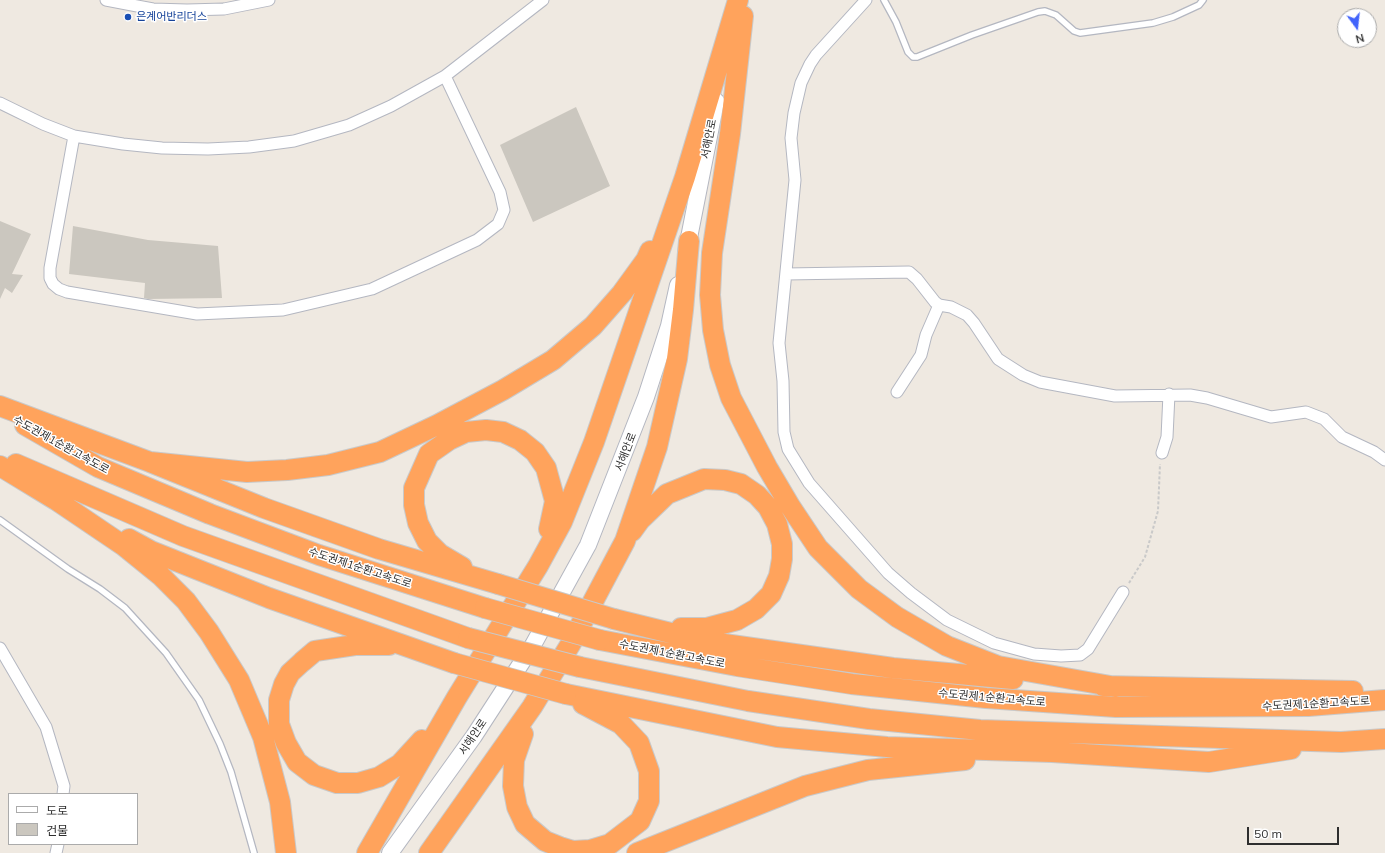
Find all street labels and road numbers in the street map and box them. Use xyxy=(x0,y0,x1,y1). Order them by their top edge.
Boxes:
street label: 서해안로 xyxy=(699,118,719,160)
street label: 수도권제1순환고속도로 xyxy=(11,413,111,477)
street label: 서해안로 xyxy=(613,431,639,473)
street label: 수도권제1순환고속도로 xyxy=(307,545,413,591)
street label: 수도권제1순환고속도로 xyxy=(618,637,726,671)
street label: 수도권제1순환고속도로 xyxy=(938,687,1046,709)
street label: 수도권제1순환고속도로 xyxy=(1262,695,1370,713)
street label: 서해안로 xyxy=(456,717,490,757)

